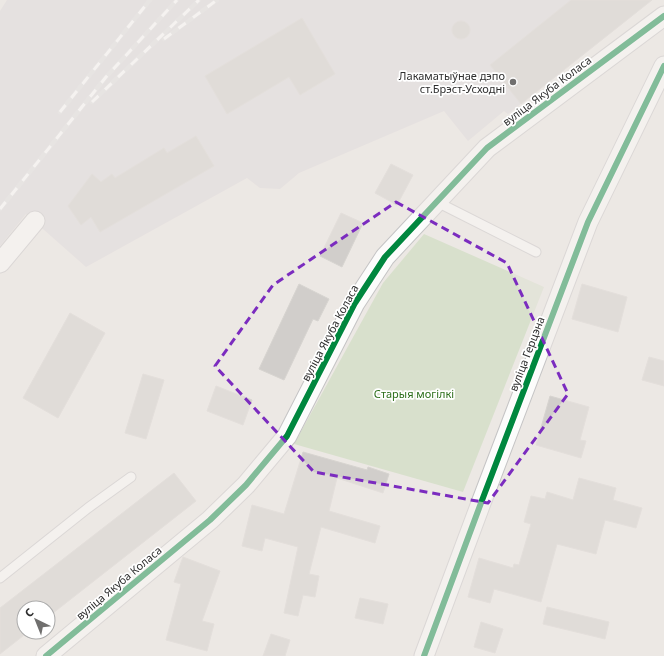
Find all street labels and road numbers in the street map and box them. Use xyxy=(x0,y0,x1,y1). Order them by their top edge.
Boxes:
street label: вуліца Якуба Коласа xyxy=(499,52,594,129)
street label: вуліца Якуба Коласа xyxy=(298,282,361,384)
street label: вуліца Герцэна xyxy=(505,314,548,393)
street label: вуліца Якуба Коласа xyxy=(73,542,165,623)

